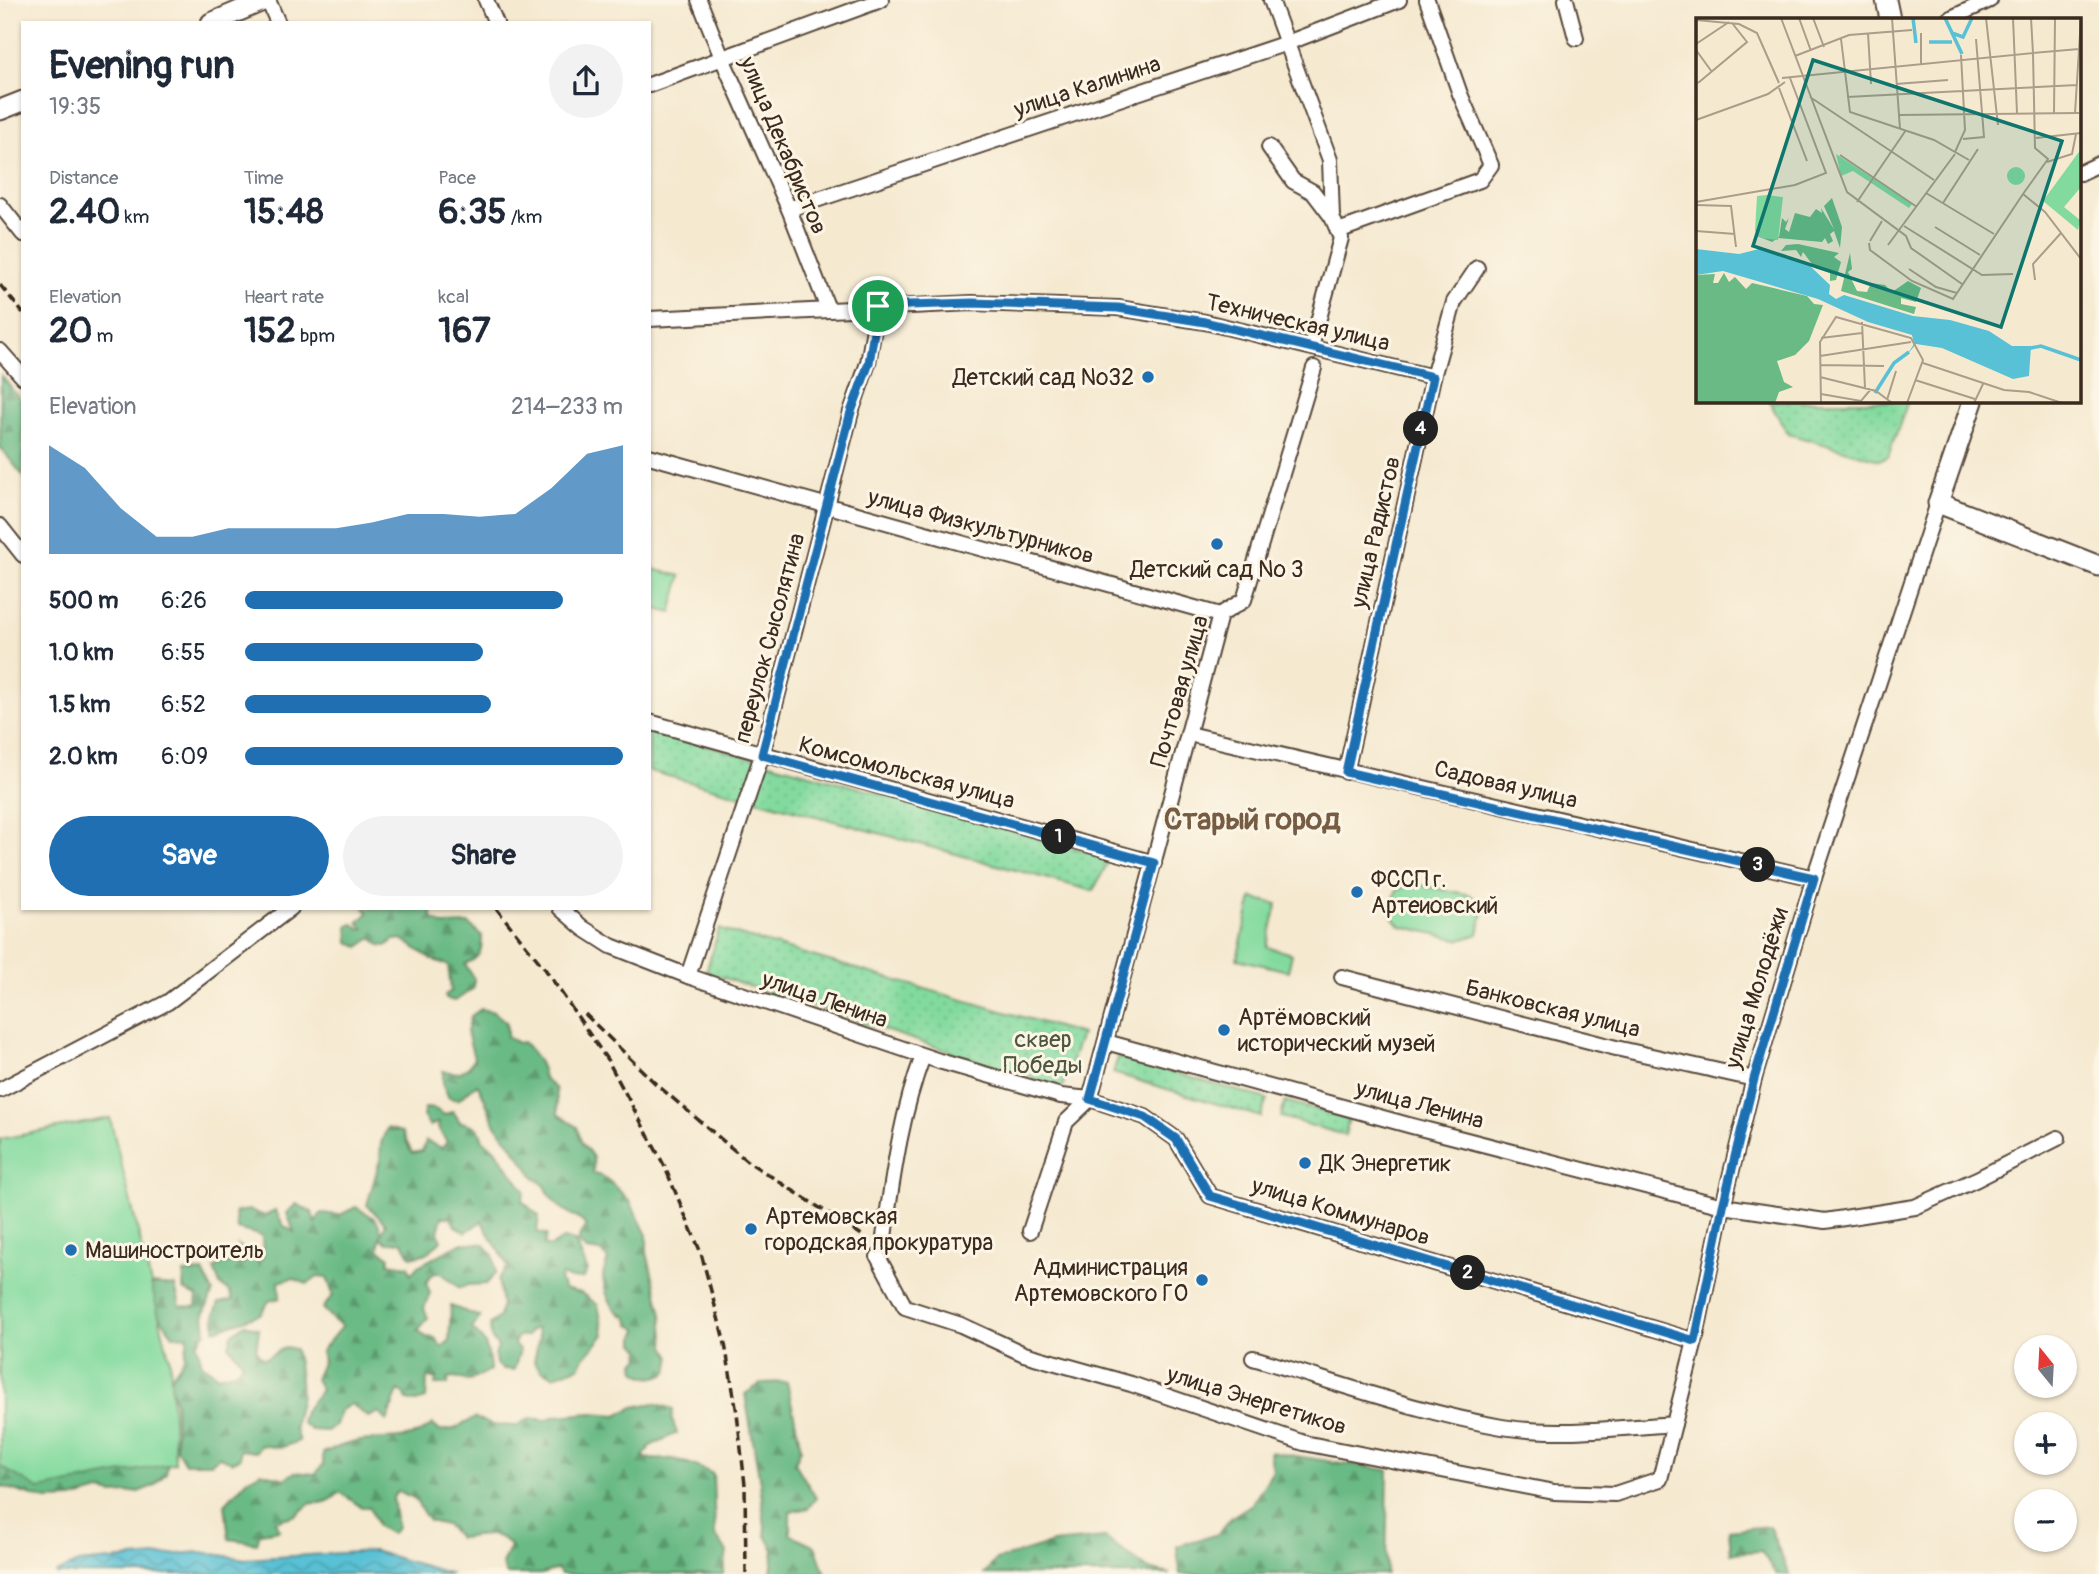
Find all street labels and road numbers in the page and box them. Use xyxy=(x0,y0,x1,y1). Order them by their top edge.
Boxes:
street label: улица Калинина xyxy=(1009,49,1164,124)
street label: улица Декабристов xyxy=(733,51,834,238)
street label: Техническая улица xyxy=(1203,287,1393,358)
street label: улица Радистов xyxy=(1344,453,1407,612)
street label: улица Физкультурников xyxy=(864,482,1097,571)
street label: переулок Сысолятина xyxy=(727,530,811,746)
street label: Почтовая улица xyxy=(1144,612,1215,770)
street label: Комсомольская улица xyxy=(796,730,1018,815)
street label: Садовая улица xyxy=(1431,754,1580,815)
street label: улица Молодёжи xyxy=(1718,904,1795,1073)
street label: улица Ленина xyxy=(757,964,892,1035)
street label: Банковская улица xyxy=(1463,973,1643,1044)
street label: улица Ленина xyxy=(1352,1073,1487,1135)
street label: улица Коммунаров xyxy=(1247,1170,1433,1252)
street label: улица Энергетиков xyxy=(1163,1359,1350,1442)

